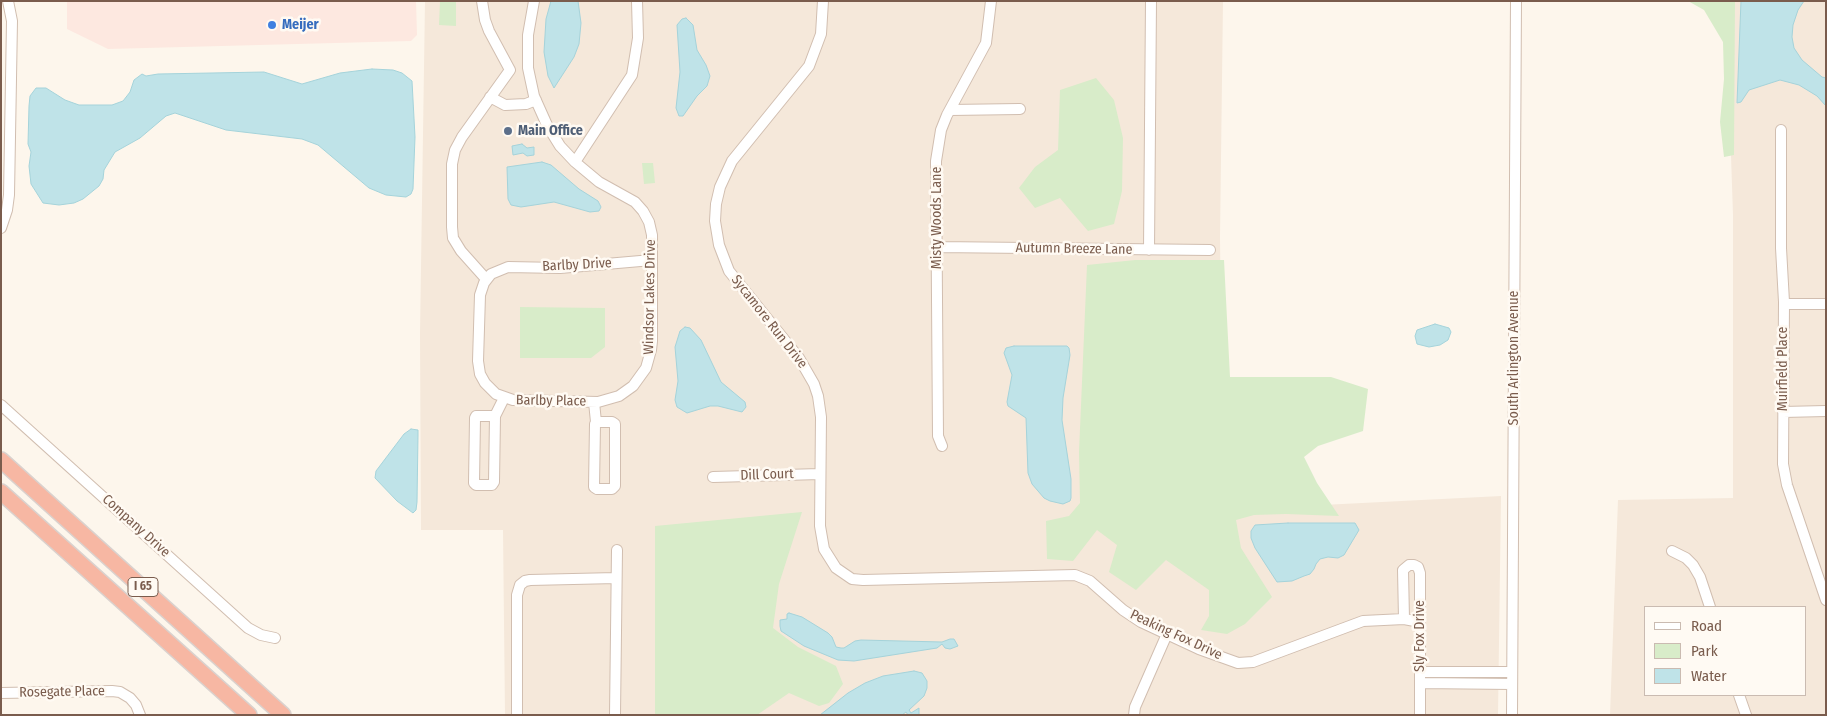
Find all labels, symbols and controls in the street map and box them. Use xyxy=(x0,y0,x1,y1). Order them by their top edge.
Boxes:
place label: Meijer xyxy=(282,17,319,33)
marker: Meijer xyxy=(266,19,278,31)
place label: Main Office xyxy=(518,123,583,139)
marker: Main Office xyxy=(502,125,514,137)
street label: Misty Woods Lane xyxy=(929,167,945,269)
street label: Windsor Lakes Drive xyxy=(641,239,659,355)
street label: Autumn Breeze Lane xyxy=(1015,240,1133,258)
street label: Barlby Drive xyxy=(542,255,612,275)
street label: Sycamore Run Drive xyxy=(727,272,811,372)
street label: South Arlington Avenue xyxy=(1506,291,1522,425)
street label: Muirfield Place xyxy=(1775,327,1791,411)
street label: Barlby Place xyxy=(516,392,586,410)
street label: Dill Court xyxy=(740,466,794,484)
street label: Company Drive xyxy=(99,491,173,561)
road number: I 65 xyxy=(128,578,158,596)
street label: Sly Fox Drive xyxy=(1412,600,1428,672)
street label: Peaking Fox Drive xyxy=(1127,606,1225,664)
legend xyxy=(1644,606,1807,696)
text: Road xyxy=(1691,617,1722,635)
text: Park xyxy=(1691,642,1718,660)
text: Water xyxy=(1691,667,1726,685)
street label: Rosegate Place xyxy=(19,683,105,701)

